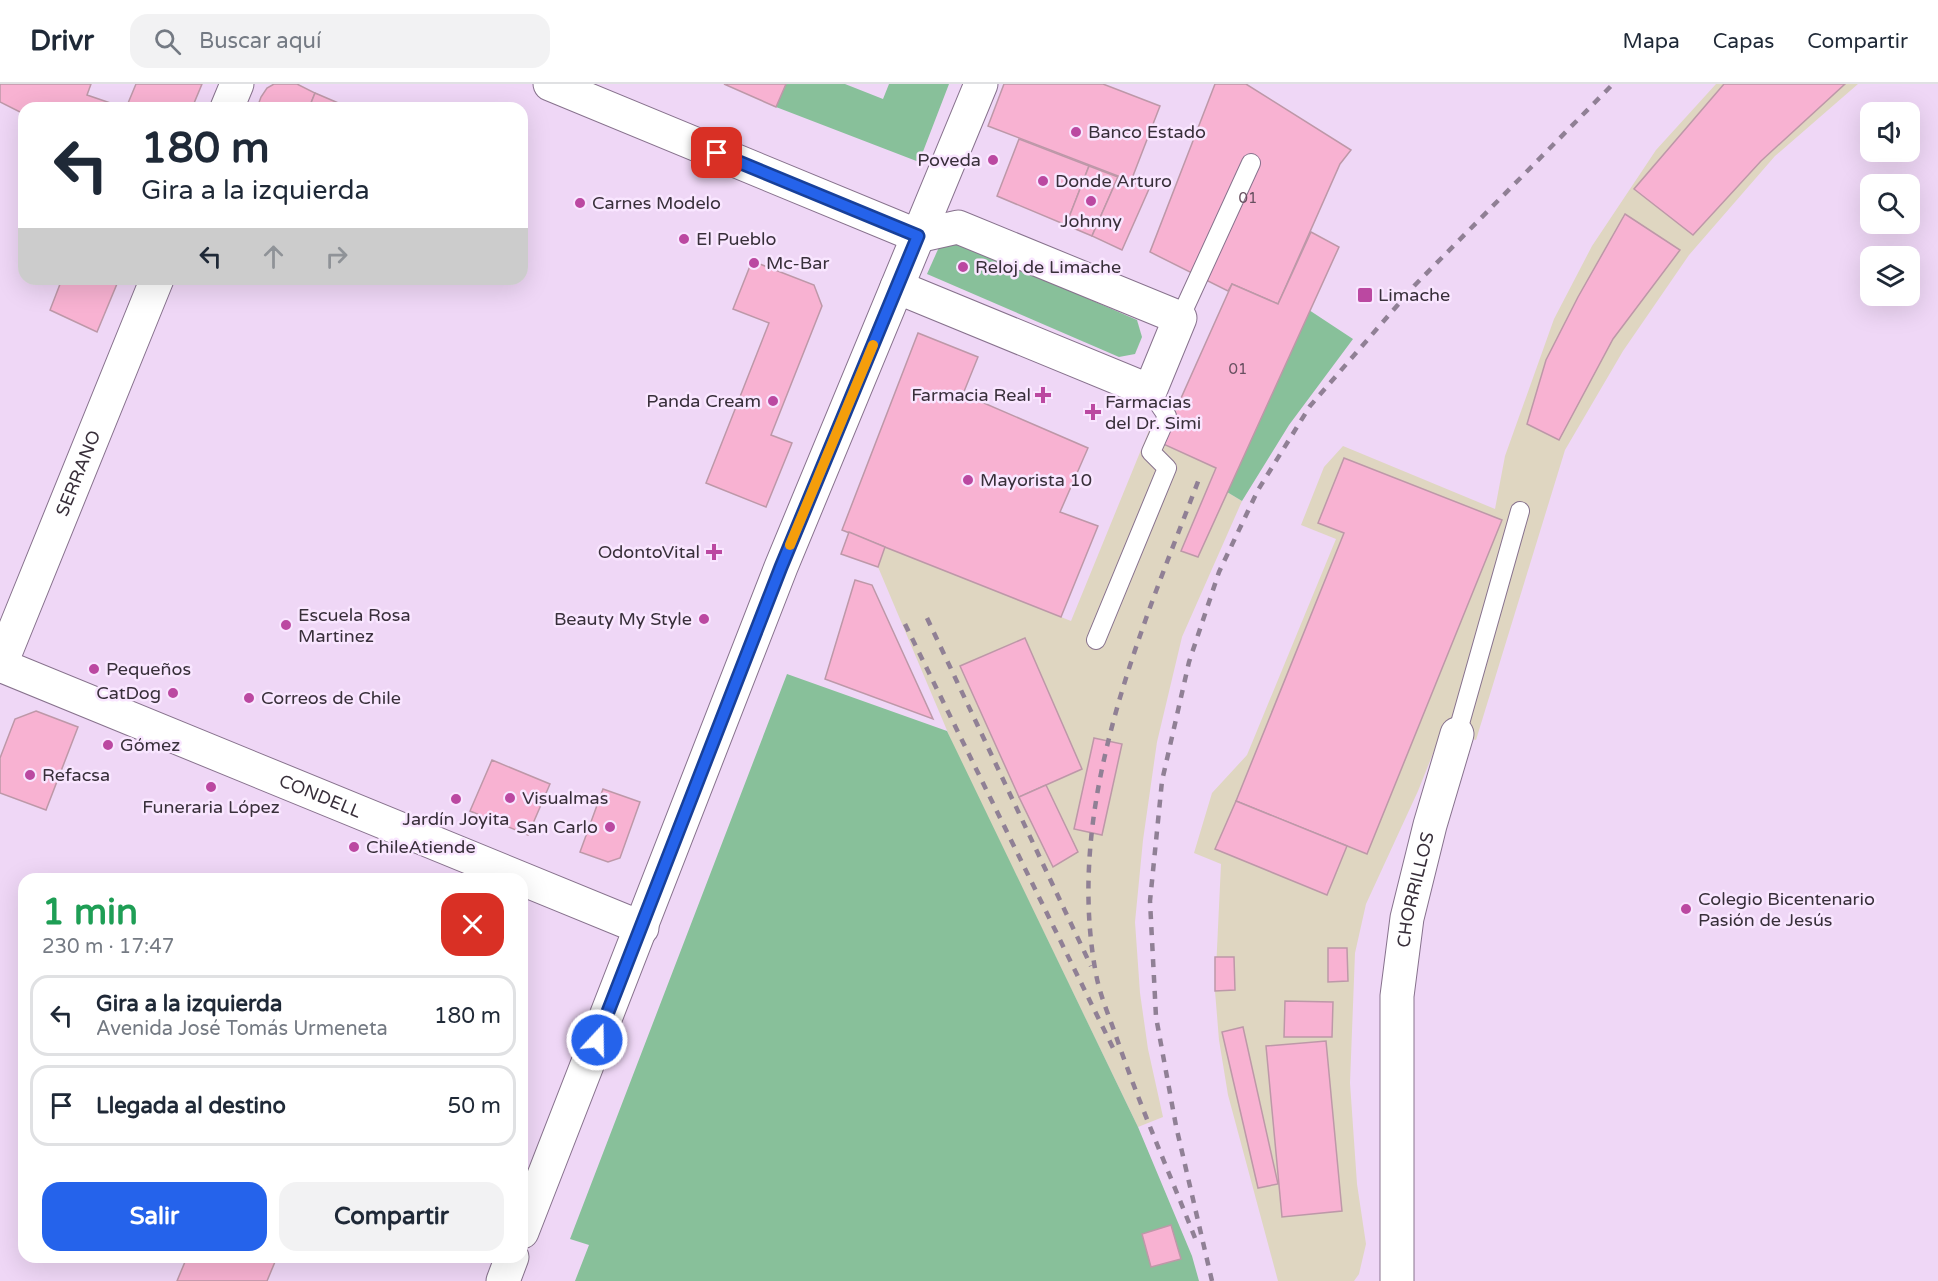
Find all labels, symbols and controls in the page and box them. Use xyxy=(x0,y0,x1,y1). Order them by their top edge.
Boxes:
search box xyxy=(130,14,550,68)
text: Drivr xyxy=(30,24,94,58)
icon: search xyxy=(151,25,184,58)
text: Buscar aquí xyxy=(199,28,321,54)
text: Mapa xyxy=(1623,29,1680,54)
text: Capas xyxy=(1713,29,1774,54)
text: Compartir xyxy=(1807,29,1908,54)
map controls xyxy=(1860,102,1920,306)
button: sound xyxy=(1860,102,1920,162)
place label: Banco Estado xyxy=(1088,121,1206,143)
text: 180 m xyxy=(141,123,270,174)
marker: Banco Estado xyxy=(1069,125,1083,139)
icon: left xyxy=(42,126,120,204)
pin xyxy=(691,127,742,178)
icon: arrive xyxy=(700,136,733,169)
place label: Poveda xyxy=(917,149,981,171)
marker: Poveda xyxy=(986,153,1000,167)
place label: Donde Arturo xyxy=(1055,170,1172,192)
text: Gira a la izquierda xyxy=(141,174,370,207)
marker: Donde Arturo xyxy=(1036,174,1050,188)
button: search xyxy=(1860,174,1920,234)
house number: 01 xyxy=(1239,189,1257,207)
place label: Carnes Modelo xyxy=(592,192,721,214)
marker: Johnny xyxy=(1084,194,1098,208)
marker: Carnes Modelo xyxy=(573,196,587,210)
place label: Johnny xyxy=(1060,210,1122,232)
place label: El Pueblo xyxy=(696,228,777,250)
marker: El Pueblo xyxy=(677,232,691,246)
icon: left xyxy=(194,240,227,273)
icon: ahead xyxy=(257,240,290,273)
icon: right xyxy=(320,240,353,273)
button: layers xyxy=(1860,246,1920,306)
place label: Mc-Bar xyxy=(766,252,829,274)
marker: Mc-Bar xyxy=(747,256,761,270)
place label: Reloj de Limache xyxy=(975,256,1121,278)
marker: Reloj de Limache xyxy=(956,260,970,274)
place label: Limache xyxy=(1378,284,1450,306)
marker: Limache xyxy=(1356,286,1374,304)
house number: 01 xyxy=(1229,360,1247,378)
place label: Farmacia Real xyxy=(911,384,1031,406)
marker: Farmacia Real xyxy=(1036,388,1050,402)
place label: Panda Cream xyxy=(646,390,761,412)
place label: Farmacias del Dr. Simi xyxy=(1105,391,1201,434)
marker: Panda Cream xyxy=(766,394,780,408)
marker: Farmacias del Dr. Simi xyxy=(1086,405,1100,419)
street label: SERRANO xyxy=(51,427,105,519)
place label: Mayorista 10 xyxy=(980,469,1092,491)
marker: Mayorista 10 xyxy=(961,473,975,487)
place label: OdontoVital xyxy=(598,541,700,563)
marker: OdontoVital xyxy=(705,543,723,561)
place label: Escuela Rosa Martinez xyxy=(298,604,411,647)
place label: Beauty My Style xyxy=(554,608,692,630)
marker: Beauty My Style xyxy=(697,612,711,626)
marker: Escuela Rosa Martinez xyxy=(279,618,293,632)
place label: Pequeños xyxy=(106,658,191,680)
marker: Pequeños xyxy=(87,662,101,676)
place label: CatDog xyxy=(96,682,161,704)
marker: CatDog xyxy=(166,686,180,700)
place label: Correos de Chile xyxy=(261,687,401,709)
marker: Correos de Chile xyxy=(242,691,256,705)
place label: Gómez xyxy=(120,734,180,756)
marker: Gómez xyxy=(101,738,115,752)
place label: Refacsa xyxy=(42,764,110,786)
marker: Refacsa xyxy=(23,768,37,782)
street label: CONDELL xyxy=(276,769,365,823)
marker: Funeraria López xyxy=(204,780,218,794)
place label: Visualmas xyxy=(522,787,608,809)
marker: Visualmas xyxy=(503,791,517,805)
marker: Jardín Joyita xyxy=(449,792,463,806)
place label: Funeraria López xyxy=(142,796,280,818)
place label: Jardín Joyita xyxy=(403,808,509,830)
place label: San Carlo xyxy=(516,816,598,838)
marker: San Carlo xyxy=(603,820,617,834)
street label: CHORRILLOS xyxy=(1392,830,1439,949)
place label: ChileAtiende xyxy=(366,836,476,858)
marker: ChileAtiende xyxy=(347,840,361,854)
place label: Colegio Bicentenario Pasión de Jesús xyxy=(1698,888,1875,931)
text: 1 min xyxy=(42,891,138,934)
button: close xyxy=(441,893,504,956)
marker: Colegio Bicentenario Pasión de Jesús xyxy=(1679,902,1693,916)
text: 230 m · 17:47 xyxy=(42,935,174,959)
text: Gira a la izquierda xyxy=(96,991,282,1017)
icon: left xyxy=(45,999,78,1032)
text: 180 m xyxy=(434,1003,501,1029)
position arrow xyxy=(565,1008,629,1072)
text: Avenida José Tomás Urmeneta xyxy=(96,1017,388,1041)
icon: arrive xyxy=(45,1089,78,1122)
text: Llegada al destino xyxy=(96,1093,286,1119)
text: 50 m xyxy=(447,1093,501,1119)
button: Salir xyxy=(42,1182,267,1251)
button: Compartir xyxy=(279,1182,504,1251)

